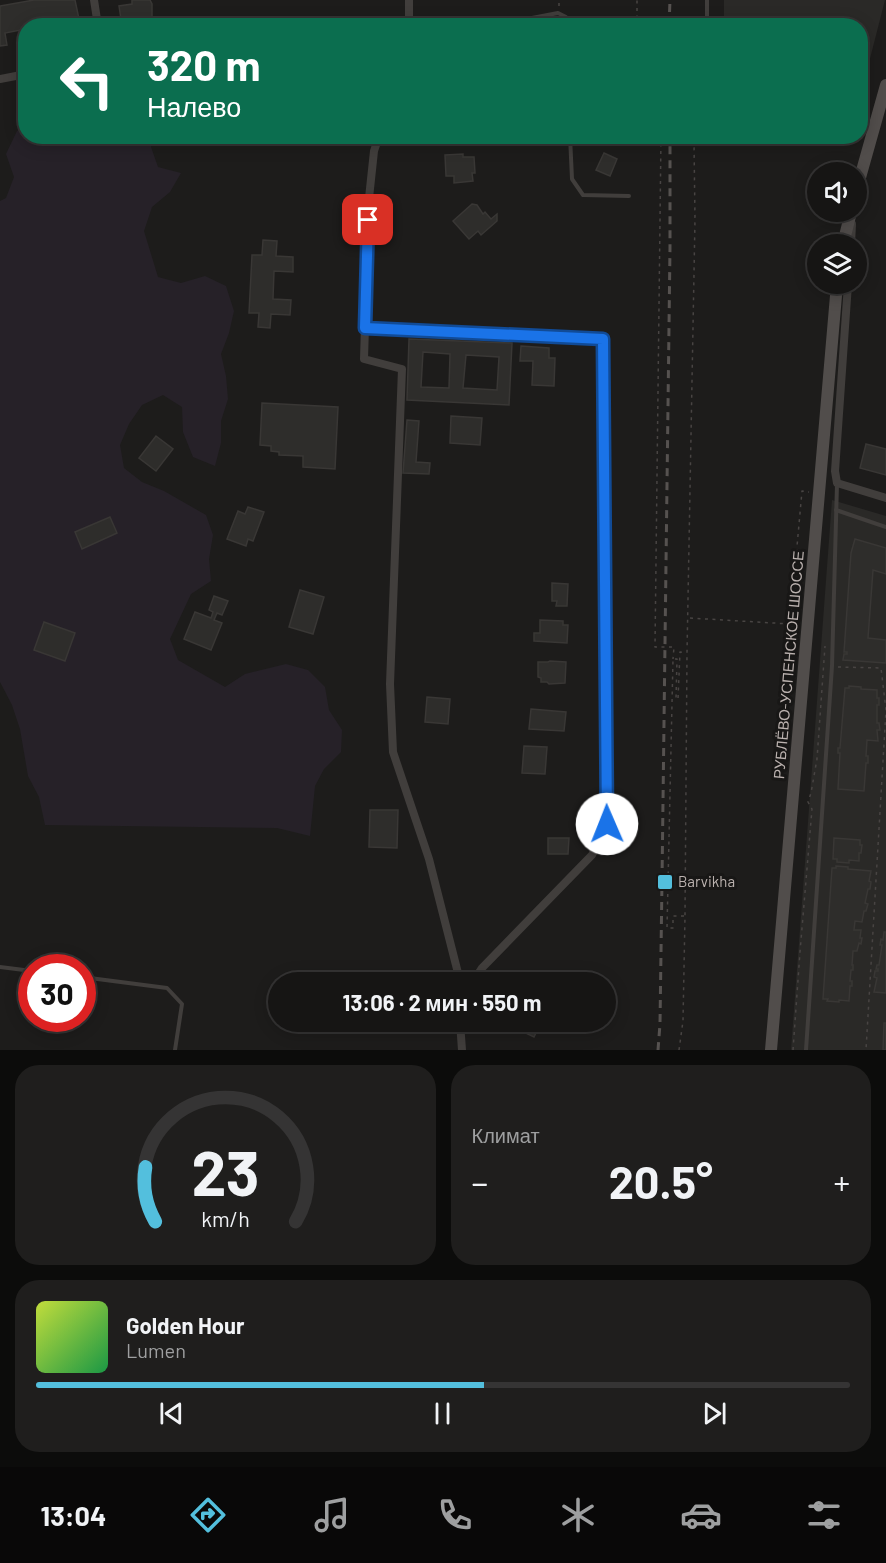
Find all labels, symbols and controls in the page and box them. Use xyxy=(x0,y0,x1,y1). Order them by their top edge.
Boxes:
text: 320 m xyxy=(147,39,261,89)
icon: left xyxy=(48,42,126,120)
text: Налево xyxy=(147,90,241,122)
map controls xyxy=(807,162,867,294)
button: sound xyxy=(807,162,867,222)
pin xyxy=(342,194,393,245)
icon: arrive xyxy=(351,203,384,236)
button: layers xyxy=(807,234,867,294)
street label: РУБЛЁВО-УСПЕНСКОЕ ШОССЕ xyxy=(769,550,807,780)
position arrow xyxy=(575,792,639,856)
place label: Barvikha xyxy=(678,872,735,890)
marker: Barvikha xyxy=(656,873,674,891)
speed limit sign: 30 xyxy=(18,954,96,1032)
text: 13:06 · 2 мин · 550 m xyxy=(343,989,541,1015)
text: Климат xyxy=(472,1123,540,1147)
text: 23 xyxy=(191,1134,259,1208)
text: 20.5° xyxy=(609,1154,713,1208)
text: − xyxy=(472,1162,488,1202)
text: + xyxy=(834,1162,850,1202)
text: km/h xyxy=(201,1206,250,1231)
text: Golden Hour xyxy=(126,1312,244,1338)
text: Lumen xyxy=(126,1338,186,1362)
icon: previous xyxy=(155,1397,188,1430)
icon: pause xyxy=(426,1397,459,1430)
icon: next xyxy=(698,1397,731,1430)
icon: directions xyxy=(187,1494,229,1536)
icon: music xyxy=(311,1494,353,1536)
icon: phone xyxy=(434,1494,476,1536)
icon: climate xyxy=(557,1494,599,1536)
icon: car xyxy=(680,1494,722,1536)
icon: filters xyxy=(803,1494,845,1536)
text: 13:04 xyxy=(41,1499,106,1531)

